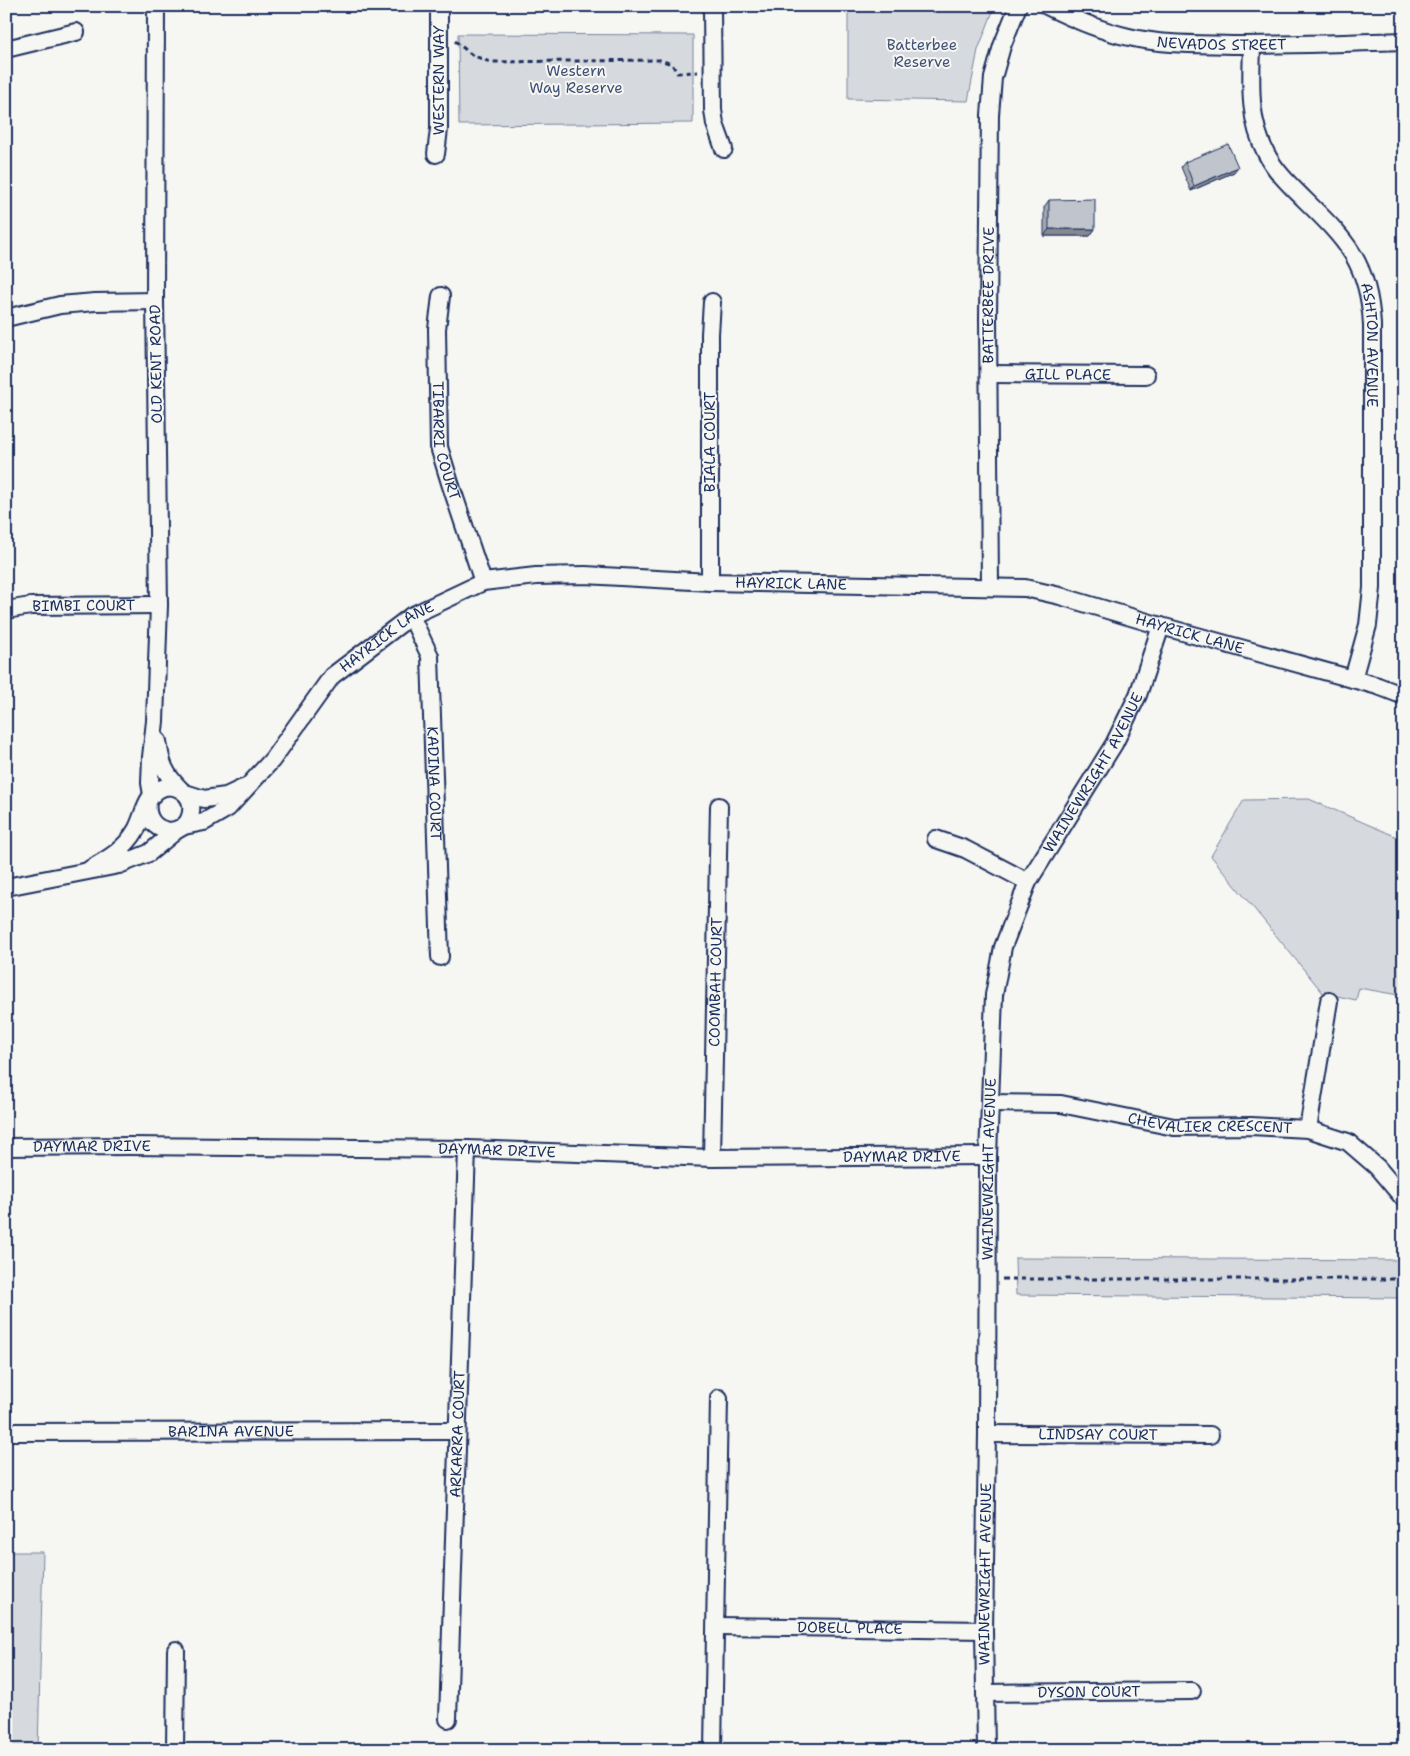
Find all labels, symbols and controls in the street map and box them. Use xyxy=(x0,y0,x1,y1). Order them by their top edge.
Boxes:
street label: WESTERN WAY xyxy=(429,25,449,135)
street label: NEVADOS STREET xyxy=(1156,32,1287,55)
park label: Batterbee Reserve xyxy=(887,35,957,72)
park label: Western Way Reserve xyxy=(529,61,623,98)
street label: BATTERBEE DRIVE xyxy=(978,226,999,364)
street label: ASHTON AVENUE xyxy=(1356,280,1382,407)
street label: OLD KENT ROAD xyxy=(145,304,167,424)
street label: GILL PLACE xyxy=(1025,364,1111,385)
street label: TIBARRI COURT xyxy=(428,381,465,503)
street label: BIALA COURT xyxy=(700,392,720,492)
street label: HAYRICK LANE xyxy=(735,572,847,595)
street label: BIMBI COURT xyxy=(32,595,135,616)
street label: HAYRICK LANE xyxy=(335,597,437,677)
street label: HAYRICK LANE xyxy=(1133,609,1246,658)
street label: WAINEWRIGHT AVENUE xyxy=(1039,689,1148,857)
street label: KADINA COURT xyxy=(422,726,446,841)
street label: COOMBAH COURT xyxy=(704,917,727,1047)
street label: WAINEWRIGHT AVENUE xyxy=(978,1077,1001,1260)
street label: CHEVALIER CRESCENT xyxy=(1126,1108,1293,1138)
street label: DAYMAR DRIVE xyxy=(33,1136,151,1157)
street label: DAYMAR DRIVE xyxy=(438,1139,556,1162)
street label: DAYMAR DRIVE xyxy=(843,1146,961,1167)
street label: ARKARRA COURT xyxy=(445,1370,470,1498)
street label: BARINA AVENUE xyxy=(168,1421,294,1442)
street label: LINDSAY COURT xyxy=(1038,1424,1158,1445)
street label: WAINEWRIGHT AVENUE xyxy=(974,1483,996,1665)
street label: DOBELL PLACE xyxy=(797,1617,903,1639)
street label: DYSON COURT xyxy=(1037,1681,1141,1702)

